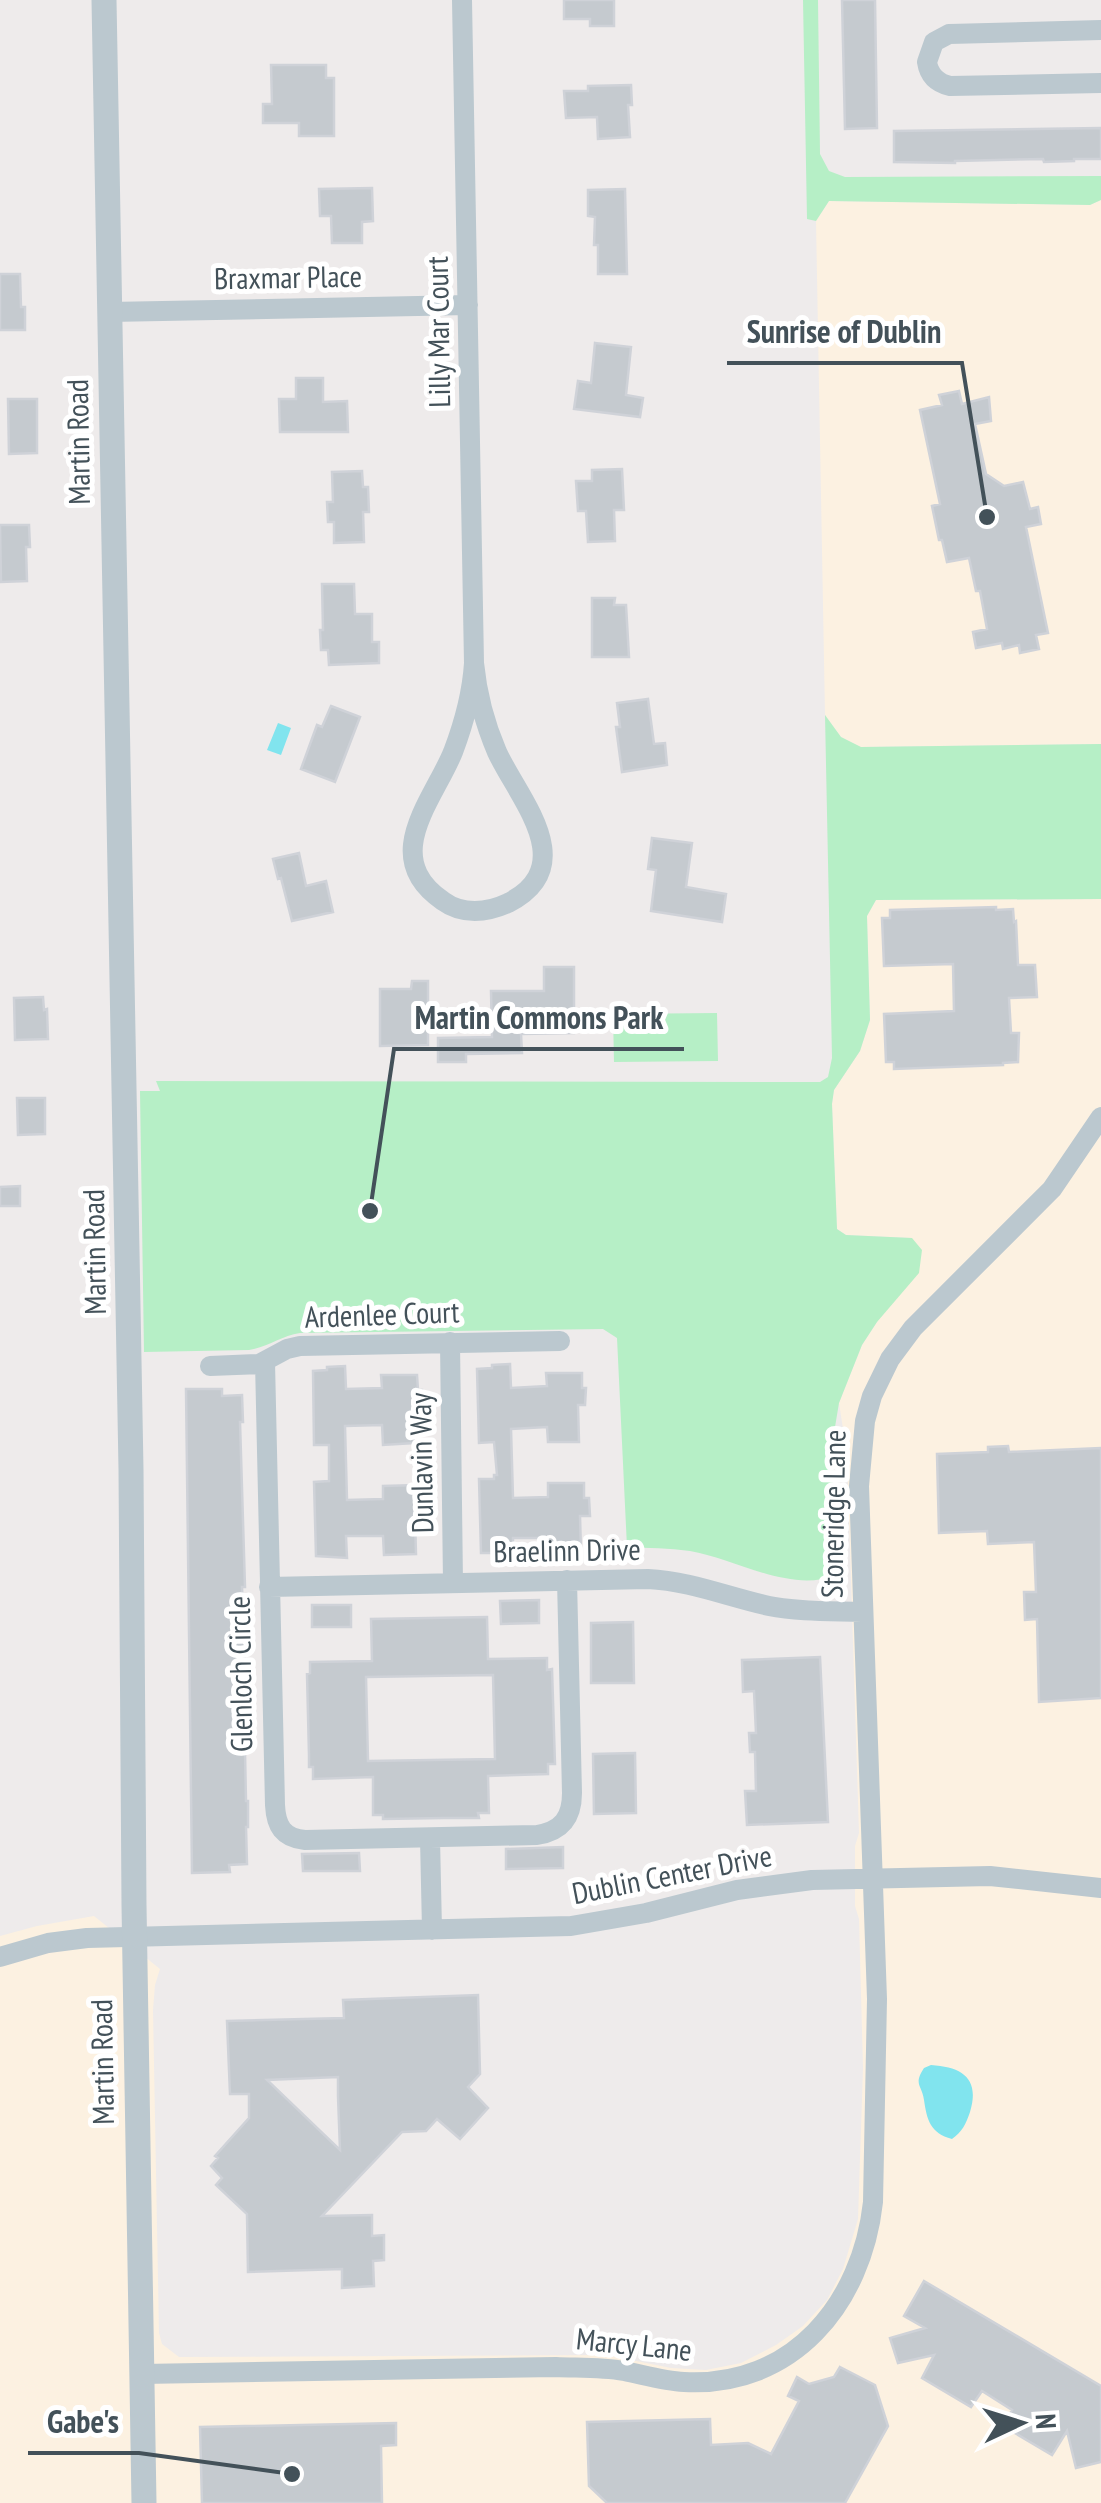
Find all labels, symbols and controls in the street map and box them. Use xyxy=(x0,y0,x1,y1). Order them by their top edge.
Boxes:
street label: Lilly Mar Court xyxy=(417,255,458,408)
street label: Braxmar Place xyxy=(214,256,362,297)
callout: Sunrise of Dublin xyxy=(727,301,962,363)
text: Sunrise of Dublin xyxy=(747,310,941,352)
street label: Martin Road xyxy=(57,379,98,505)
callout: Martin Commons Park xyxy=(394,987,684,1049)
text: Martin Commons Park xyxy=(415,996,664,1038)
street label: Martin Road xyxy=(73,1189,114,1315)
street label: Ardenlee Court xyxy=(304,1291,461,1336)
street label: Dunlavin Way xyxy=(400,1392,441,1534)
street label: Stoneridge Lane xyxy=(812,1429,853,1598)
street label: Braelinn Drive xyxy=(493,1529,641,1570)
street label: Glenloch Circle xyxy=(219,1596,260,1752)
street label: Dublin Center Drive xyxy=(568,1835,775,1912)
street label: Martin Road xyxy=(81,1999,122,2125)
street label: Marcy Lane xyxy=(574,2318,694,2369)
north arrow xyxy=(971,2373,1071,2473)
callout: Gabe's xyxy=(28,2391,139,2453)
text: Gabe's xyxy=(47,2400,119,2442)
text: N xyxy=(1027,2412,1065,2430)

